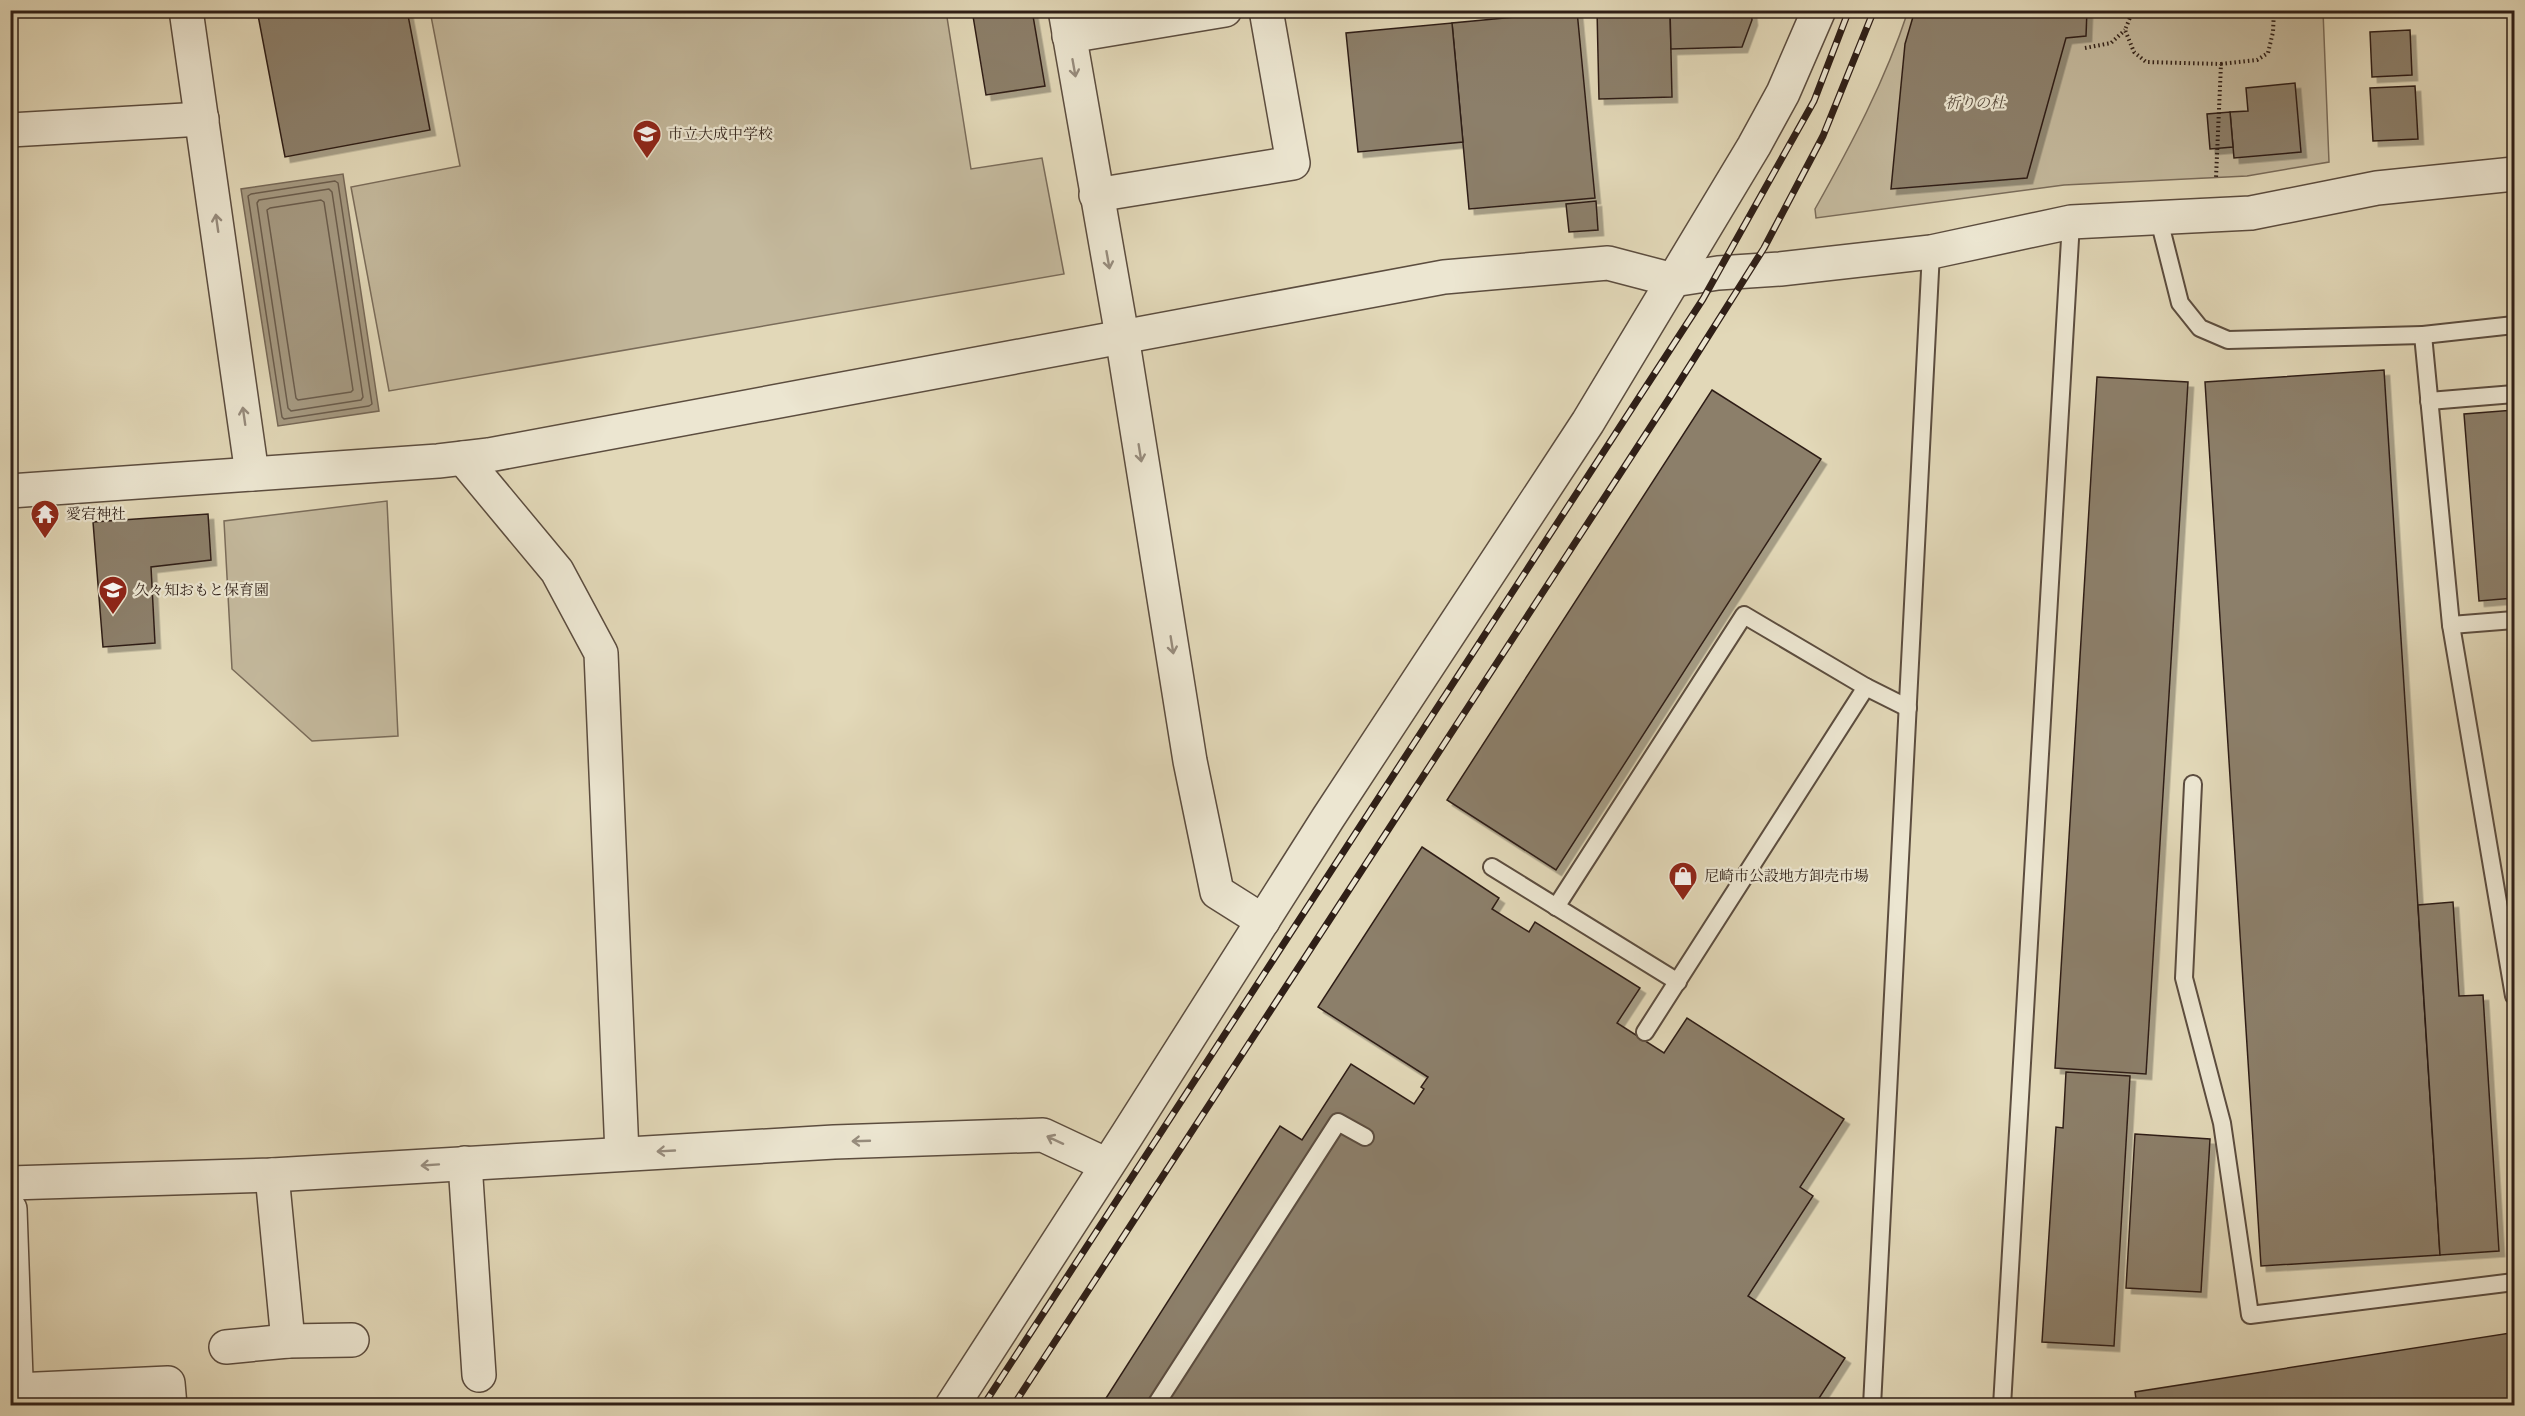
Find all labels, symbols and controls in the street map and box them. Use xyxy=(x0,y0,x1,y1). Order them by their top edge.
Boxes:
one-way arrow xyxy=(1069,58,1080,78)
park label: 祈りの杜 xyxy=(1945,93,2006,112)
school or university icon: 市立大成中学校 xyxy=(631,118,663,160)
place label: 市立大成中学校 xyxy=(668,124,773,143)
one-way arrow xyxy=(211,214,222,234)
one-way arrow xyxy=(1103,250,1114,270)
one-way arrow xyxy=(239,407,250,427)
one-way arrow xyxy=(1135,442,1146,462)
temple icon: 愛宕神社 xyxy=(29,498,61,540)
place label: 愛宕神社 xyxy=(66,504,126,523)
school or university icon: 久々知おもと保育園 xyxy=(97,574,129,616)
place label: 久々知おもと保育園 xyxy=(134,580,269,599)
one-way arrow xyxy=(1166,635,1177,654)
shop icon: 尼崎市公設地方卸売市場 xyxy=(1667,860,1699,902)
place label: 尼崎市公設地方卸売市場 xyxy=(1704,866,1869,885)
one-way arrow xyxy=(1046,1134,1064,1146)
one-way arrow xyxy=(851,1135,871,1146)
one-way arrow xyxy=(657,1146,677,1157)
one-way arrow xyxy=(420,1160,440,1171)

